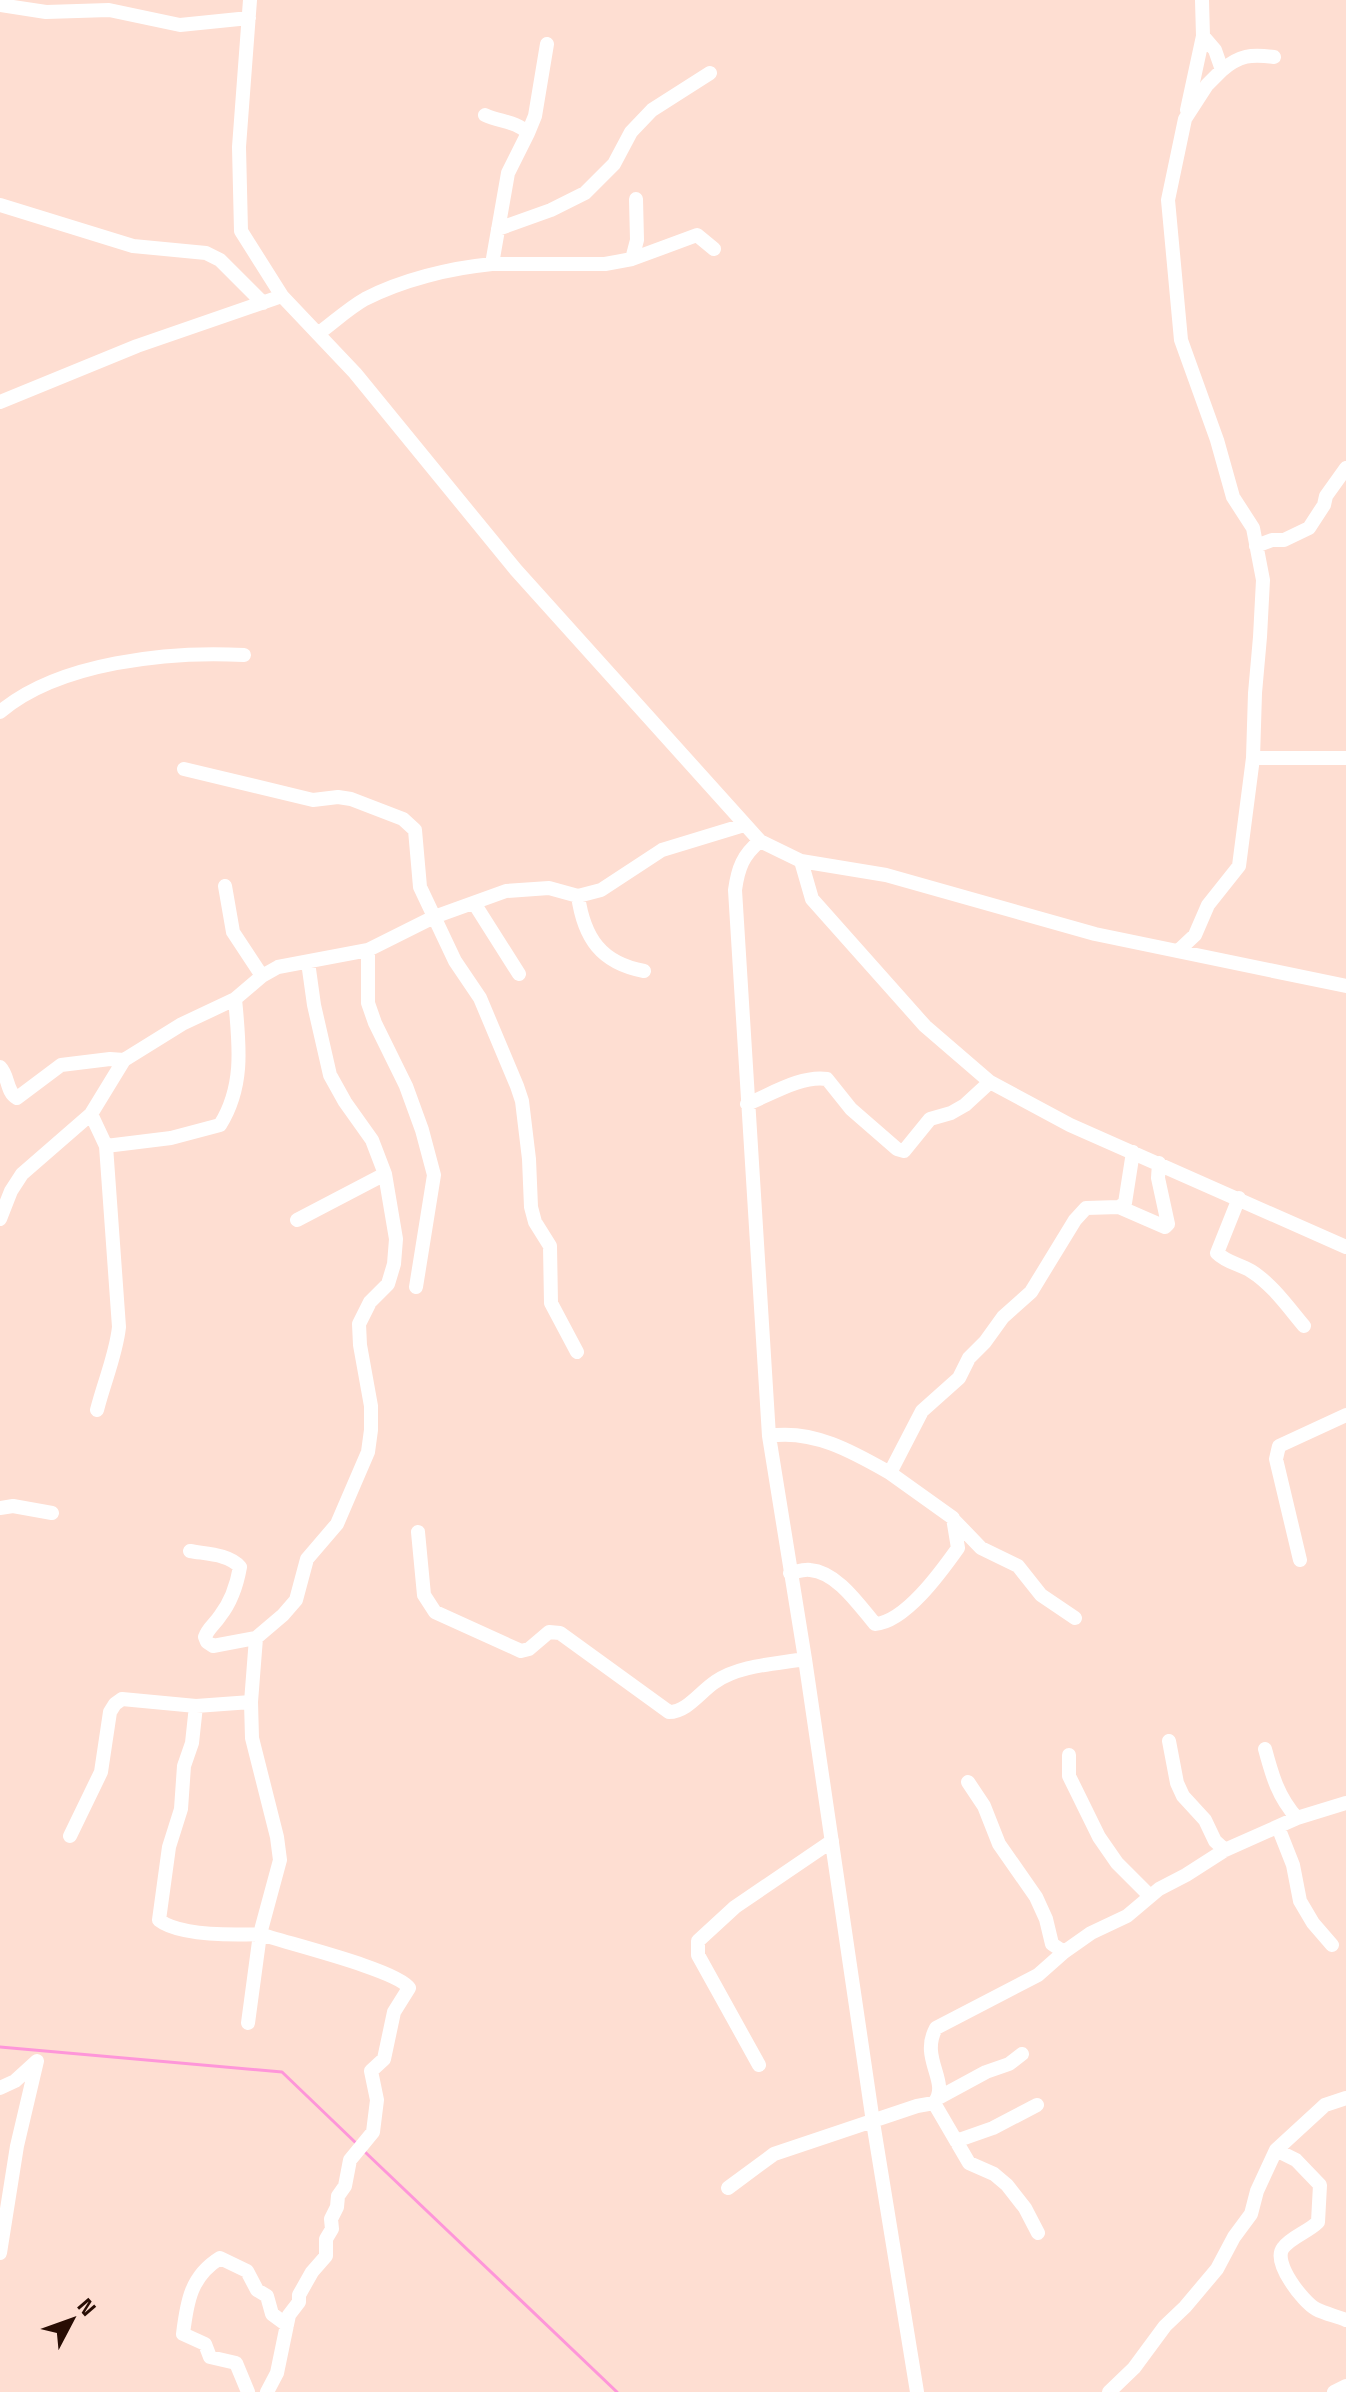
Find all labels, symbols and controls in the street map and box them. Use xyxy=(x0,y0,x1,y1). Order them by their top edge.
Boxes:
north arrow xyxy=(32,2280,112,2360)
text: N xyxy=(69,2290,105,2324)

